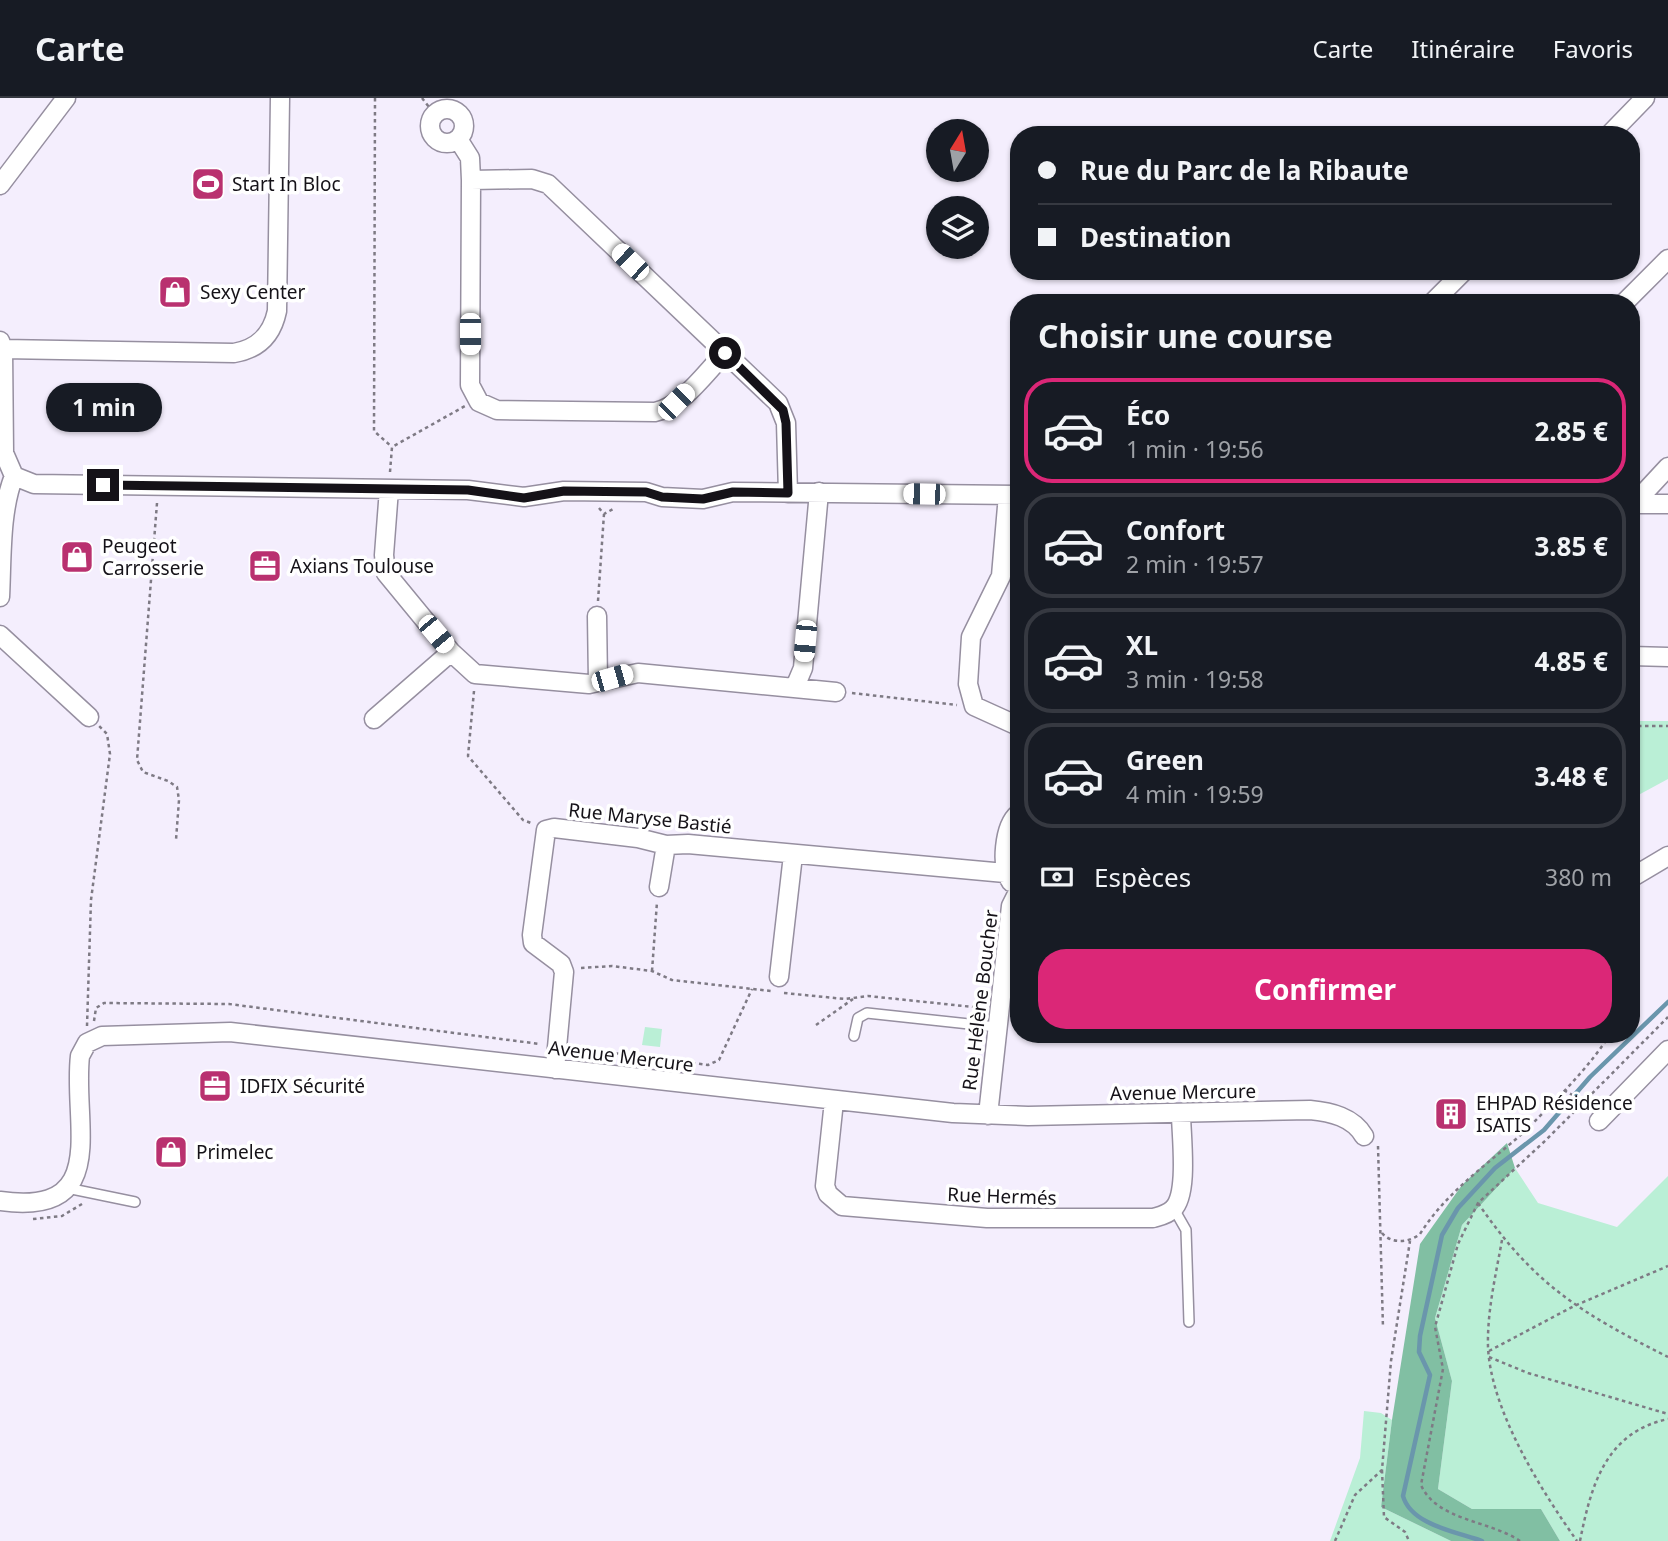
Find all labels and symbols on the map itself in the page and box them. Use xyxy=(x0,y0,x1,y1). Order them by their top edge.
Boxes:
north arrow xyxy=(926,119,989,182)
sports icon: Start In Bloc xyxy=(189,165,227,203)
place label: Start In Bloc xyxy=(232,171,341,197)
car xyxy=(608,240,653,284)
shop icon: Sexy Center xyxy=(156,273,194,311)
place label: Sexy Center xyxy=(200,279,305,305)
car xyxy=(460,313,481,355)
route start xyxy=(709,337,741,369)
car xyxy=(654,380,699,424)
callout: 1 min xyxy=(45,384,161,432)
route end xyxy=(87,469,119,501)
car xyxy=(903,483,946,505)
place label: Peugeot Carrosserie xyxy=(102,533,204,581)
shop icon: Peugeot Carrosserie xyxy=(58,538,96,576)
office icon: Axians Toulouse xyxy=(246,547,284,585)
place label: Axians Toulouse xyxy=(290,553,434,579)
car xyxy=(415,611,458,657)
car xyxy=(793,619,818,663)
car xyxy=(589,662,636,694)
street label: Rue Maryse Bastié xyxy=(567,796,733,840)
street label: Rue Hélène Boucher xyxy=(956,908,1004,1092)
street label: Avenue Mercure xyxy=(547,1034,695,1078)
office icon: IDFIX Sécurité xyxy=(196,1067,234,1105)
place label: IDFIX Sécurité xyxy=(240,1073,365,1099)
street label: Avenue Mercure xyxy=(1110,1078,1256,1106)
place label: EHPAD Résidence ISATIS xyxy=(1476,1090,1633,1138)
building icon: EHPAD Résidence ISATIS xyxy=(1432,1095,1470,1133)
shop icon: Primelec xyxy=(152,1133,190,1171)
place label: Primelec xyxy=(196,1139,273,1165)
street label: Rue Hermés xyxy=(947,1181,1057,1211)

